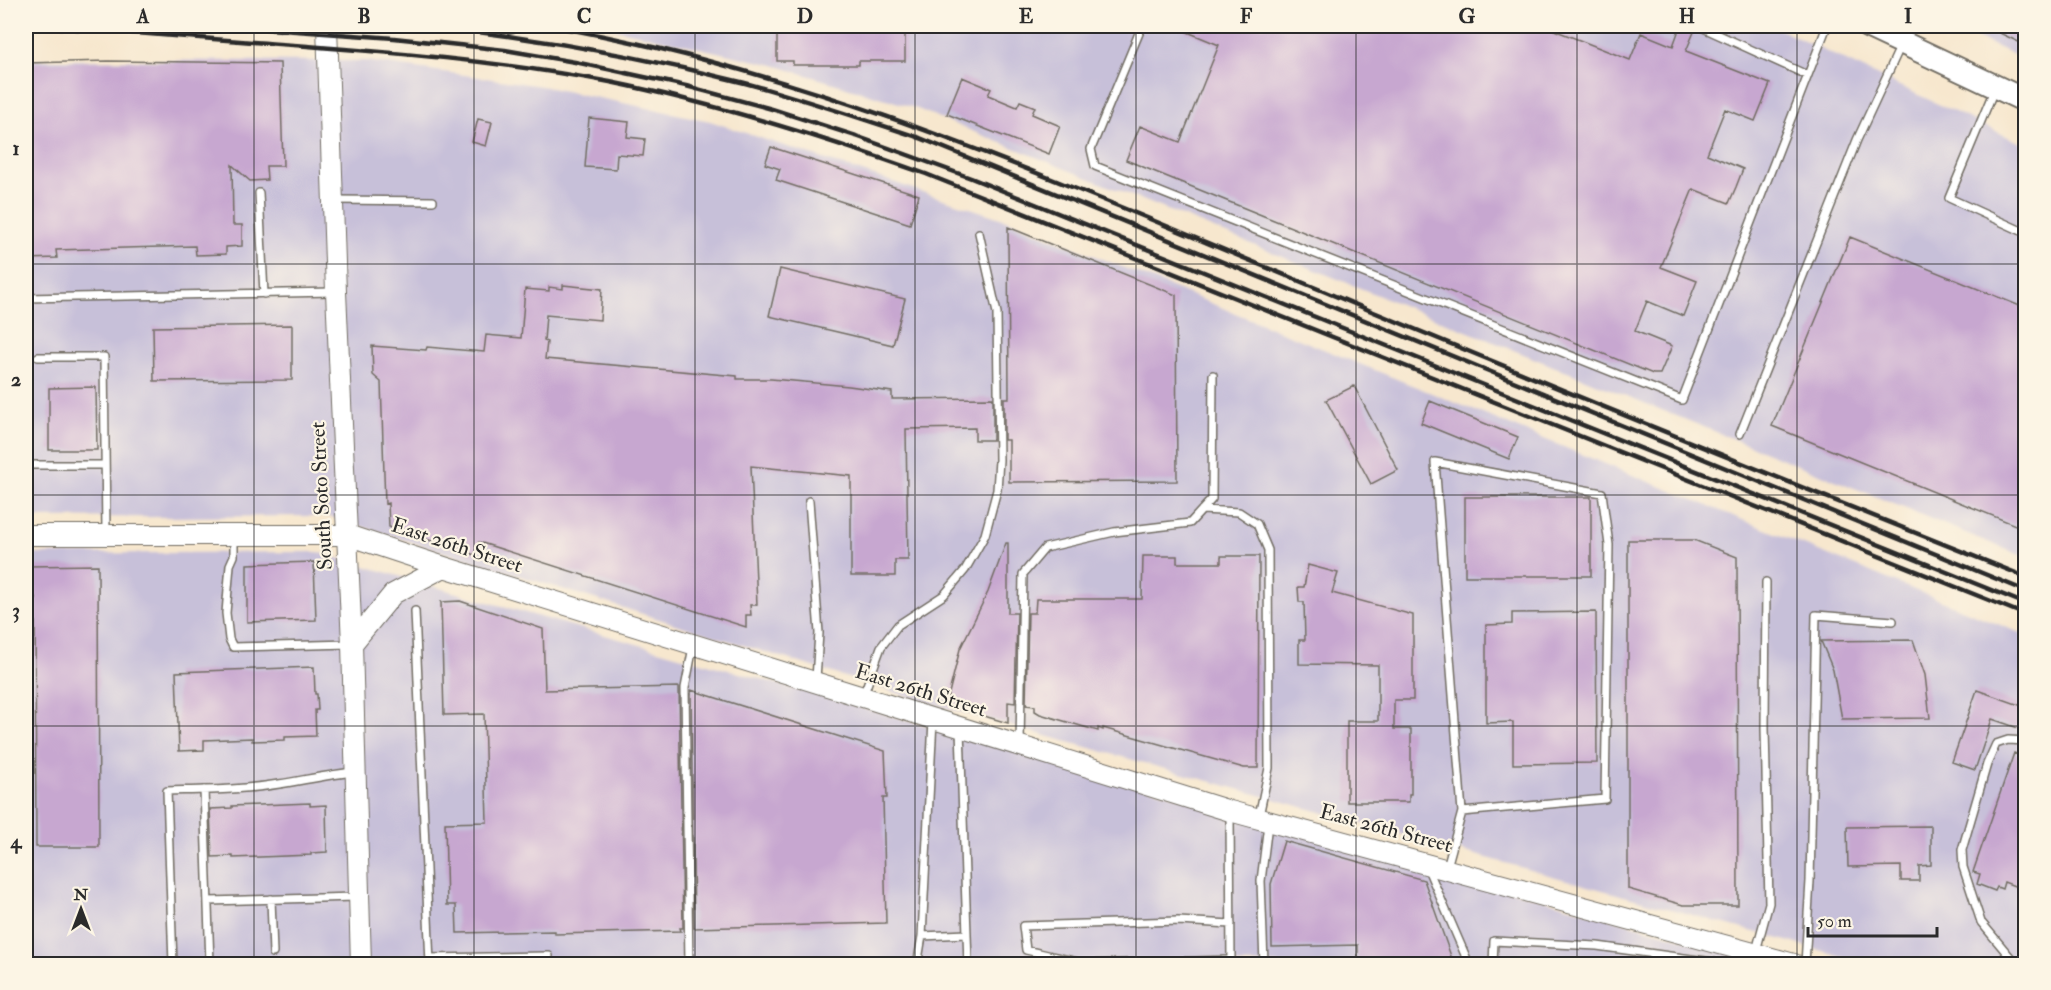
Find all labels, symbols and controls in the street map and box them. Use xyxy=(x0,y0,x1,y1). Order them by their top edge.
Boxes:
text: A xyxy=(136,4,150,29)
text: B xyxy=(357,4,371,29)
text: C xyxy=(577,4,591,29)
text: D xyxy=(797,4,813,29)
text: E xyxy=(1019,4,1034,29)
text: F xyxy=(1240,4,1253,29)
text: G xyxy=(1459,4,1476,29)
text: H xyxy=(1679,4,1695,29)
text: I xyxy=(1904,4,1912,29)
text: 1 xyxy=(12,136,20,161)
text: 2 xyxy=(11,367,21,392)
street label: South Soto Street xyxy=(304,421,339,571)
street label: East 26th Street xyxy=(388,512,526,579)
text: 3 xyxy=(12,598,20,623)
street label: East 26th Street xyxy=(852,658,990,723)
street label: East 26th Street xyxy=(1317,798,1455,859)
text: 4 xyxy=(10,829,23,854)
north arrow xyxy=(51,879,111,939)
text: N xyxy=(73,885,89,905)
scale bar xyxy=(1808,900,1937,938)
text: 50 m xyxy=(1817,910,1852,933)

